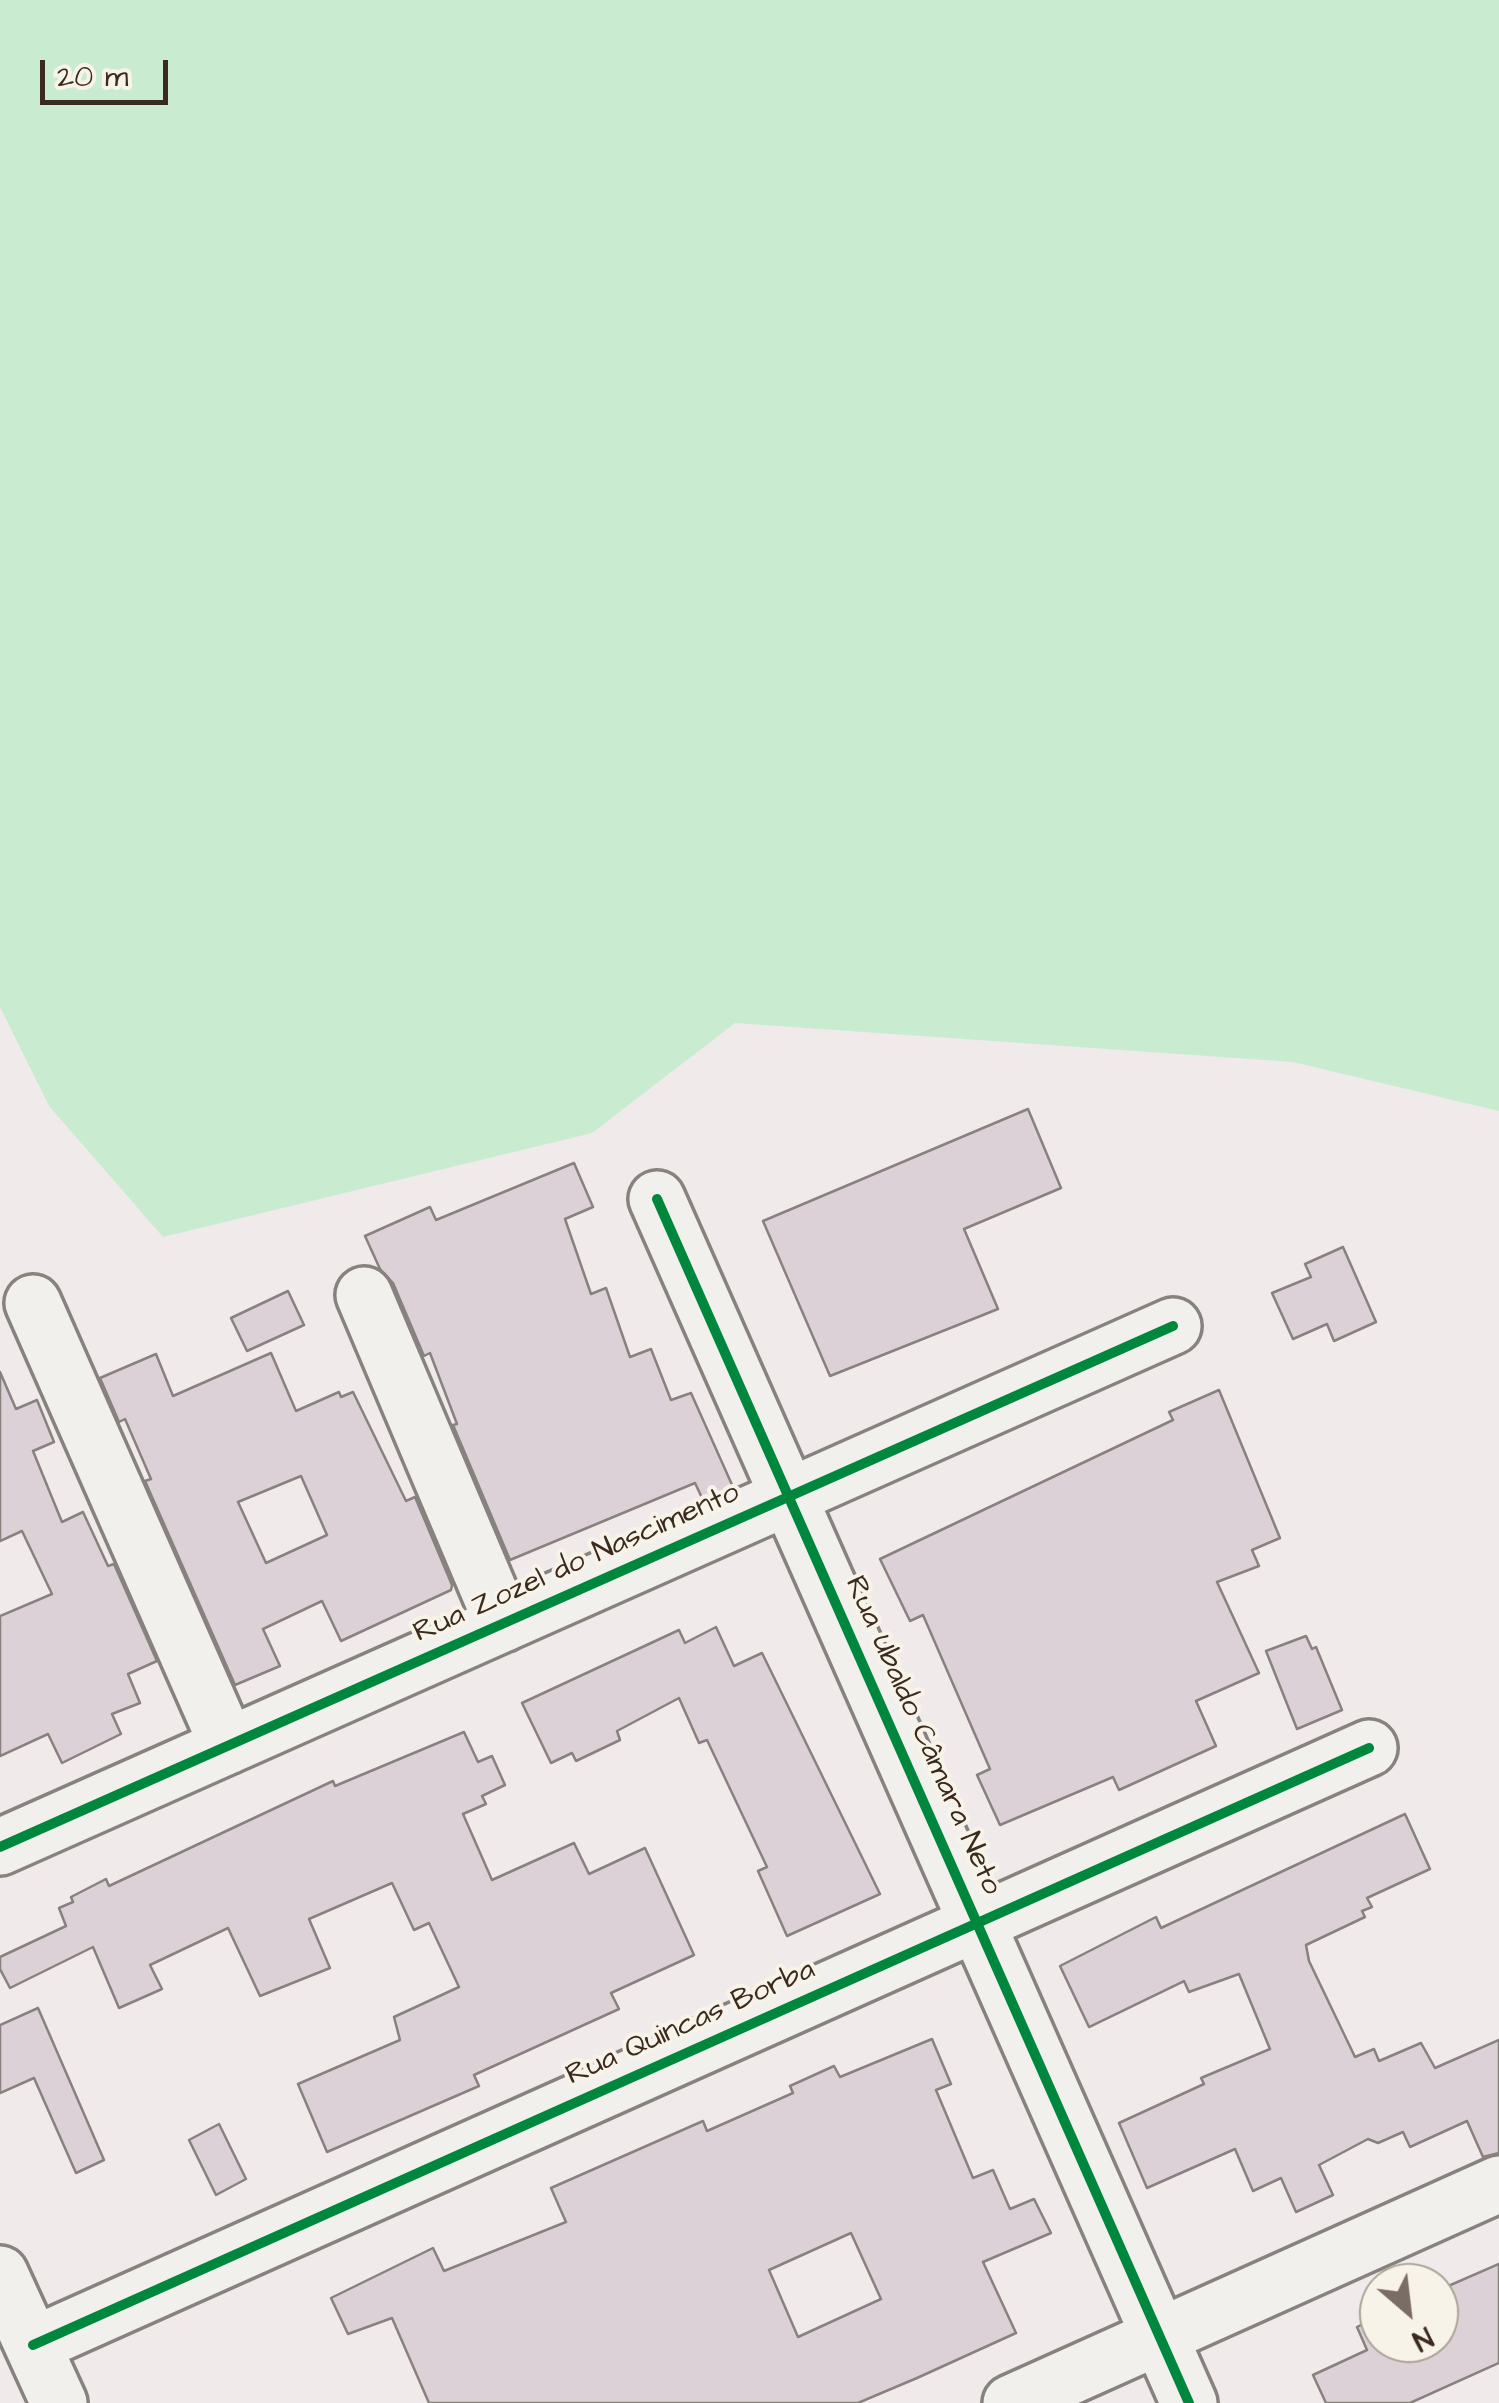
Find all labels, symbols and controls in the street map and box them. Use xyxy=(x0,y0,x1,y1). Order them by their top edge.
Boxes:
scale bar xyxy=(45,40,172,102)
text: 20 m xyxy=(57,56,128,98)
street label: Rua Zozel do Nascimento xyxy=(409,1476,745,1652)
street label: Rua Ubaldo Câmara Neto xyxy=(835,1571,1009,1901)
street label: Rua Quincas Borba xyxy=(561,1953,821,2095)
north arrow xyxy=(1359,2263,1459,2363)
text: N xyxy=(1405,2317,1439,2360)

